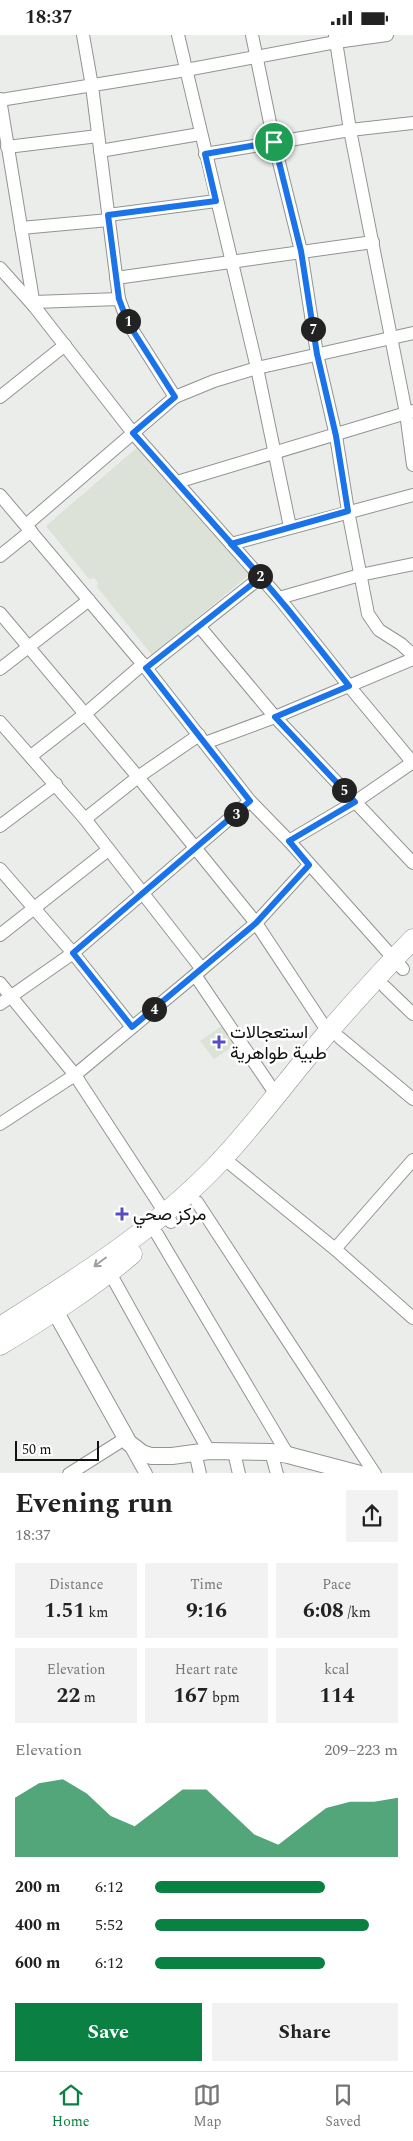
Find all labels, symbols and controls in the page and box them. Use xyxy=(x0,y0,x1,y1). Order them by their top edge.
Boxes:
text: 18:37 xyxy=(25,3,73,32)
pin xyxy=(253,121,295,163)
icon: arrive xyxy=(260,128,288,156)
pin: 1 xyxy=(116,309,140,333)
text: 1 xyxy=(125,311,132,332)
pin: 7 xyxy=(300,317,326,341)
text: 7 xyxy=(310,319,317,340)
pin: 2 xyxy=(248,563,272,589)
text: 2 xyxy=(257,566,264,587)
pin: 5 xyxy=(332,777,356,803)
text: 5 xyxy=(341,780,348,801)
pin: 3 xyxy=(224,801,248,827)
text: 3 xyxy=(233,804,240,825)
pin: 4 xyxy=(142,997,166,1021)
text: 4 xyxy=(151,999,158,1020)
place label: استعجالات طبية طواهرية xyxy=(230,1019,327,1067)
marker: استعجالات طبية طواهرية xyxy=(212,1035,226,1049)
place label: مركز صحي xyxy=(133,1201,206,1229)
marker: مركز صحي xyxy=(115,1207,129,1221)
one-way arrow xyxy=(93,1257,107,1267)
scale bar xyxy=(15,1439,99,1462)
text: 50 m xyxy=(22,1439,52,1460)
text: Evening run xyxy=(15,1482,173,1525)
button: share xyxy=(346,1490,398,1542)
text: 18:37 xyxy=(15,1523,51,1547)
text: Distance xyxy=(49,1574,103,1595)
text: Time xyxy=(190,1574,223,1595)
text: Pace xyxy=(322,1574,351,1595)
text: 1.51 xyxy=(44,1595,85,1627)
text: 9:16 xyxy=(186,1595,227,1627)
text: 6:08 xyxy=(303,1595,344,1627)
text: km xyxy=(85,1602,108,1623)
text: /km xyxy=(344,1602,371,1623)
text: Elevation xyxy=(47,1659,105,1680)
text: Heart rate xyxy=(175,1659,238,1680)
text: kcal xyxy=(324,1659,349,1680)
text: 22 xyxy=(57,1680,80,1712)
text: 167 xyxy=(173,1680,209,1712)
text: 114 xyxy=(319,1680,355,1712)
text: m xyxy=(80,1687,96,1708)
text: bpm xyxy=(209,1687,240,1708)
text: Elevation xyxy=(15,1738,82,1762)
text: 209–223 m xyxy=(324,1738,398,1762)
text: 200 m xyxy=(15,1875,60,1899)
text: 6:12 xyxy=(95,1875,123,1899)
text: 400 m xyxy=(15,1913,60,1937)
text: 5:52 xyxy=(95,1913,123,1937)
text: 600 m xyxy=(15,1951,60,1975)
text: 6:12 xyxy=(95,1951,123,1975)
button: Save xyxy=(15,2003,202,2061)
button: Share xyxy=(212,2003,398,2061)
tab: Home xyxy=(52,2081,90,2132)
tab: Map xyxy=(193,2081,222,2132)
tab: Saved xyxy=(325,2081,361,2132)

